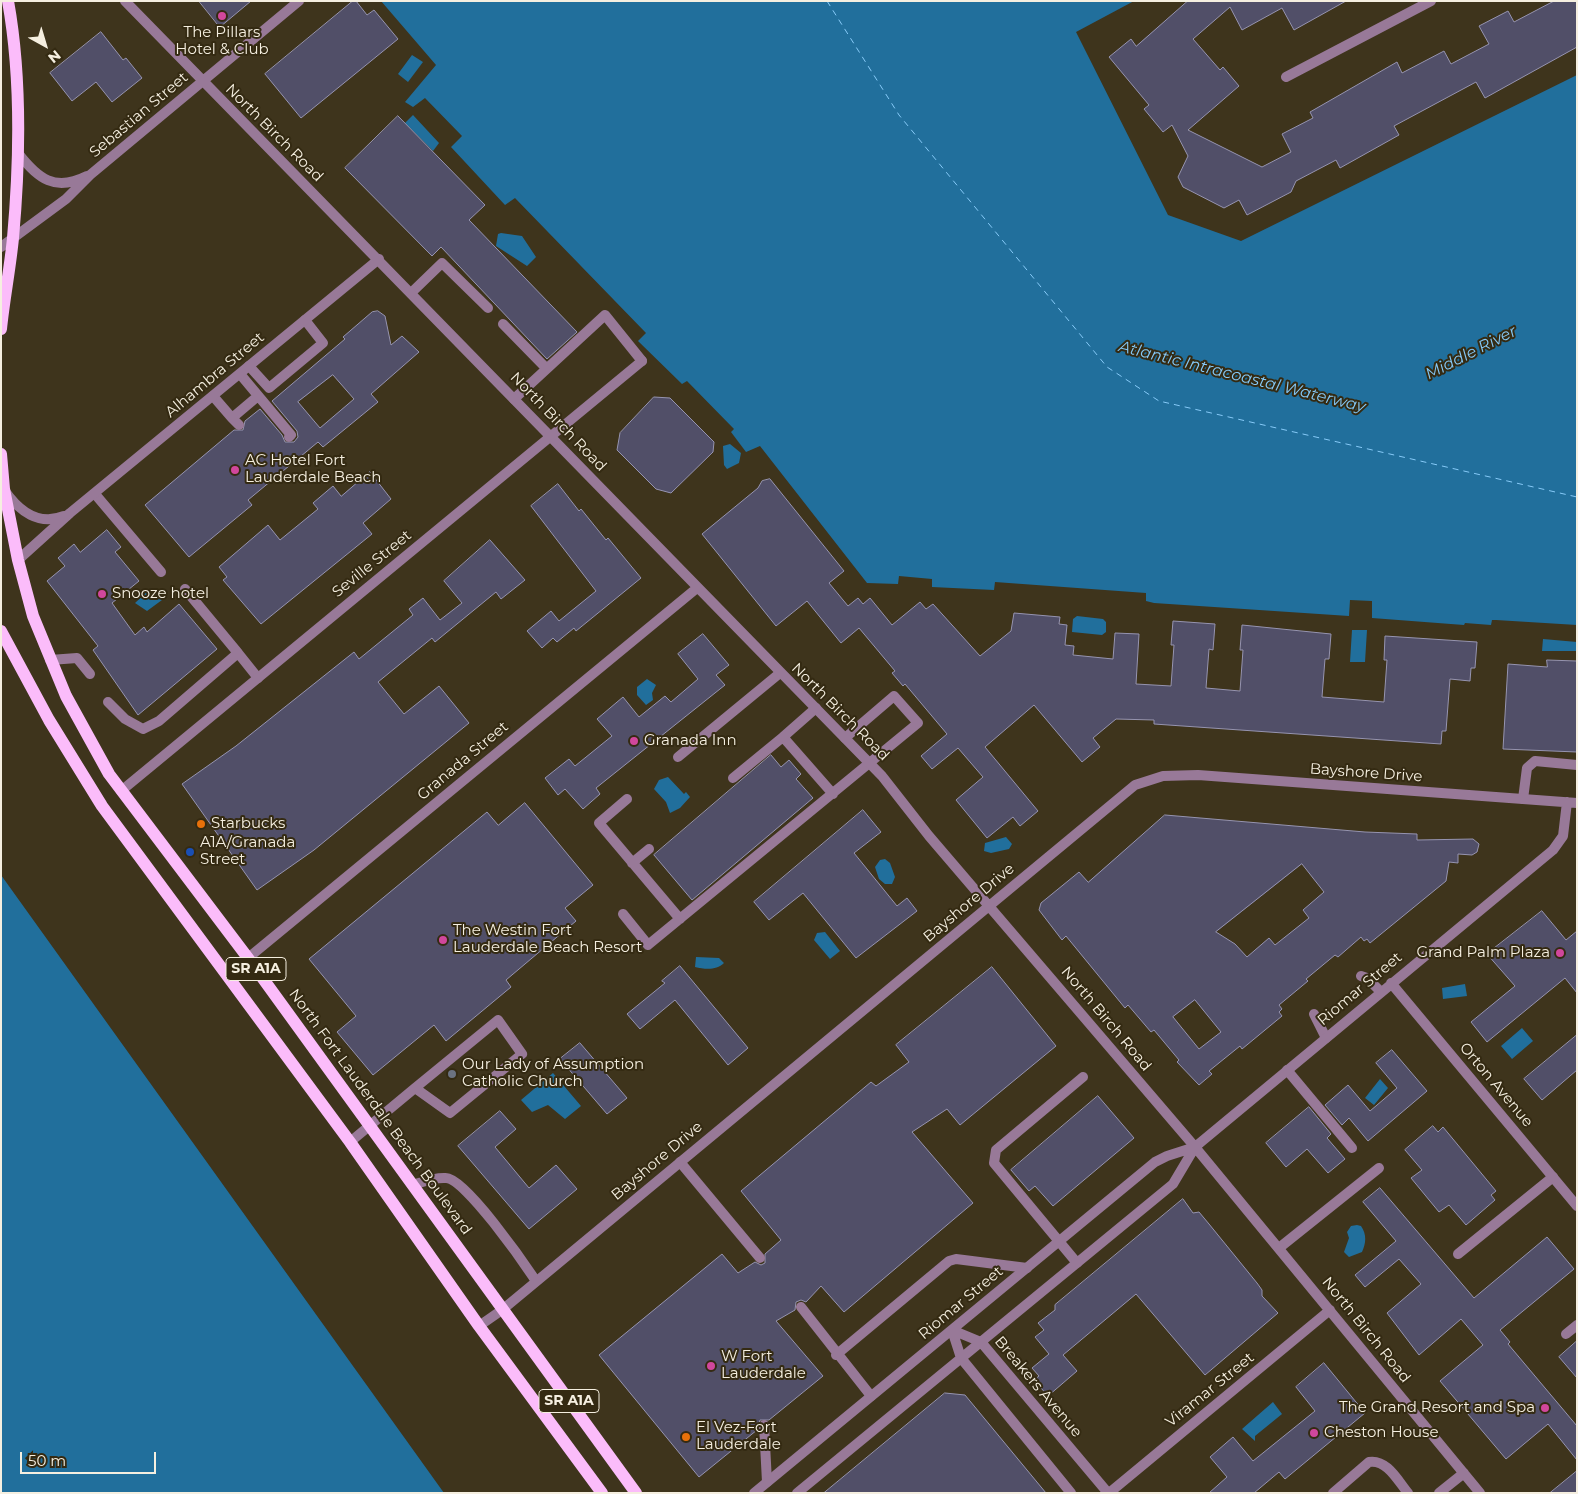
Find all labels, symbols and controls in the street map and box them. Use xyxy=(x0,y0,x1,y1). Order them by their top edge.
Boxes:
marker: The Pillars Hotel & Club xyxy=(216,10,228,22)
north arrow xyxy=(20,20,70,70)
place label: The Pillars Hotel & Club xyxy=(175,24,269,59)
text: N xyxy=(44,46,64,67)
street label: Sebastian Street xyxy=(86,69,192,161)
street label: North Birch Road xyxy=(221,80,327,186)
water label: Middle River xyxy=(1422,322,1520,384)
street label: Alhambra Street xyxy=(162,328,268,422)
water label: Atlantic Intracoastal Waterway xyxy=(1117,337,1367,417)
street label: North Birch Road xyxy=(506,369,610,475)
place label: AC Hotel Fort Lauderdale Beach xyxy=(245,452,381,487)
marker: AC Hotel Fort Lauderdale Beach xyxy=(229,464,241,476)
street label: Seville Street xyxy=(329,527,415,601)
place label: Snooze hotel xyxy=(112,585,209,603)
marker: Snooze hotel xyxy=(96,588,108,600)
street label: North Birch Road xyxy=(787,659,893,765)
street label: Granada Street xyxy=(414,718,512,804)
place label: Granada Inn xyxy=(644,732,737,750)
marker: Granada Inn xyxy=(628,735,640,747)
street label: Bayshore Drive xyxy=(1309,760,1423,786)
place label: Starbucks xyxy=(211,815,285,833)
marker: Starbucks xyxy=(195,818,207,830)
place label: A1A/Granada Street xyxy=(200,834,295,869)
marker: A1A/Granada Street xyxy=(184,846,196,858)
street label: Bayshore Drive xyxy=(920,860,1018,946)
place label: The Westin Fort Lauderdale Beach Resort xyxy=(453,922,642,957)
marker: The Westin Fort Lauderdale Beach Resort xyxy=(437,934,449,946)
place label: Grand Palm Plaza xyxy=(1416,944,1550,962)
marker: Grand Palm Plaza xyxy=(1554,947,1566,959)
street label: Riomar Street xyxy=(1314,949,1406,1029)
road number: SR A1A xyxy=(226,958,286,981)
street label: North Birch Road xyxy=(1057,963,1155,1075)
street label: North Fort Lauderdale Beach Boulevard xyxy=(285,986,475,1238)
street label: Orton Avenue xyxy=(1455,1039,1537,1131)
place label: Our Lady of Assumption Catholic Church xyxy=(462,1056,644,1091)
marker: Our Lady of Assumption Catholic Church xyxy=(446,1068,458,1080)
street label: Bayshore Drive xyxy=(608,1118,706,1204)
street label: Riomar Street xyxy=(915,1263,1007,1343)
street label: North Birch Road xyxy=(1318,1274,1414,1386)
street label: Breakers Avenue xyxy=(990,1333,1086,1441)
place label: W Fort Lauderdale xyxy=(721,1348,806,1383)
street label: Viramar Street xyxy=(1162,1349,1258,1431)
marker: W Fort Lauderdale xyxy=(705,1360,717,1372)
road number: SR A1A xyxy=(539,1390,599,1412)
place label: The Grand Resort and Spa xyxy=(1339,1399,1535,1417)
marker: The Grand Resort and Spa xyxy=(1539,1402,1551,1414)
place label: El Vez-Fort Lauderdale xyxy=(696,1419,781,1454)
place label: Cheston House xyxy=(1324,1424,1438,1442)
marker: Cheston House xyxy=(1308,1427,1320,1439)
marker: El Vez-Fort Lauderdale xyxy=(680,1431,692,1443)
scale bar xyxy=(22,1442,159,1474)
text: 50 m xyxy=(28,1451,66,1470)

